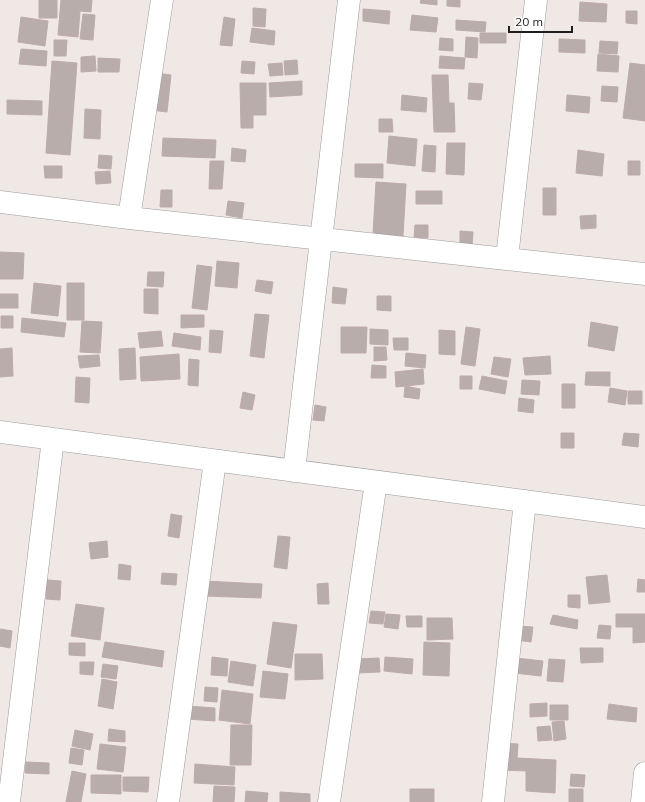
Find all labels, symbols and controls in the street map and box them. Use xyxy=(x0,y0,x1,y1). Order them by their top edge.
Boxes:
scale bar xyxy=(509,8,572,34)
text: 20 m xyxy=(515,14,543,29)

